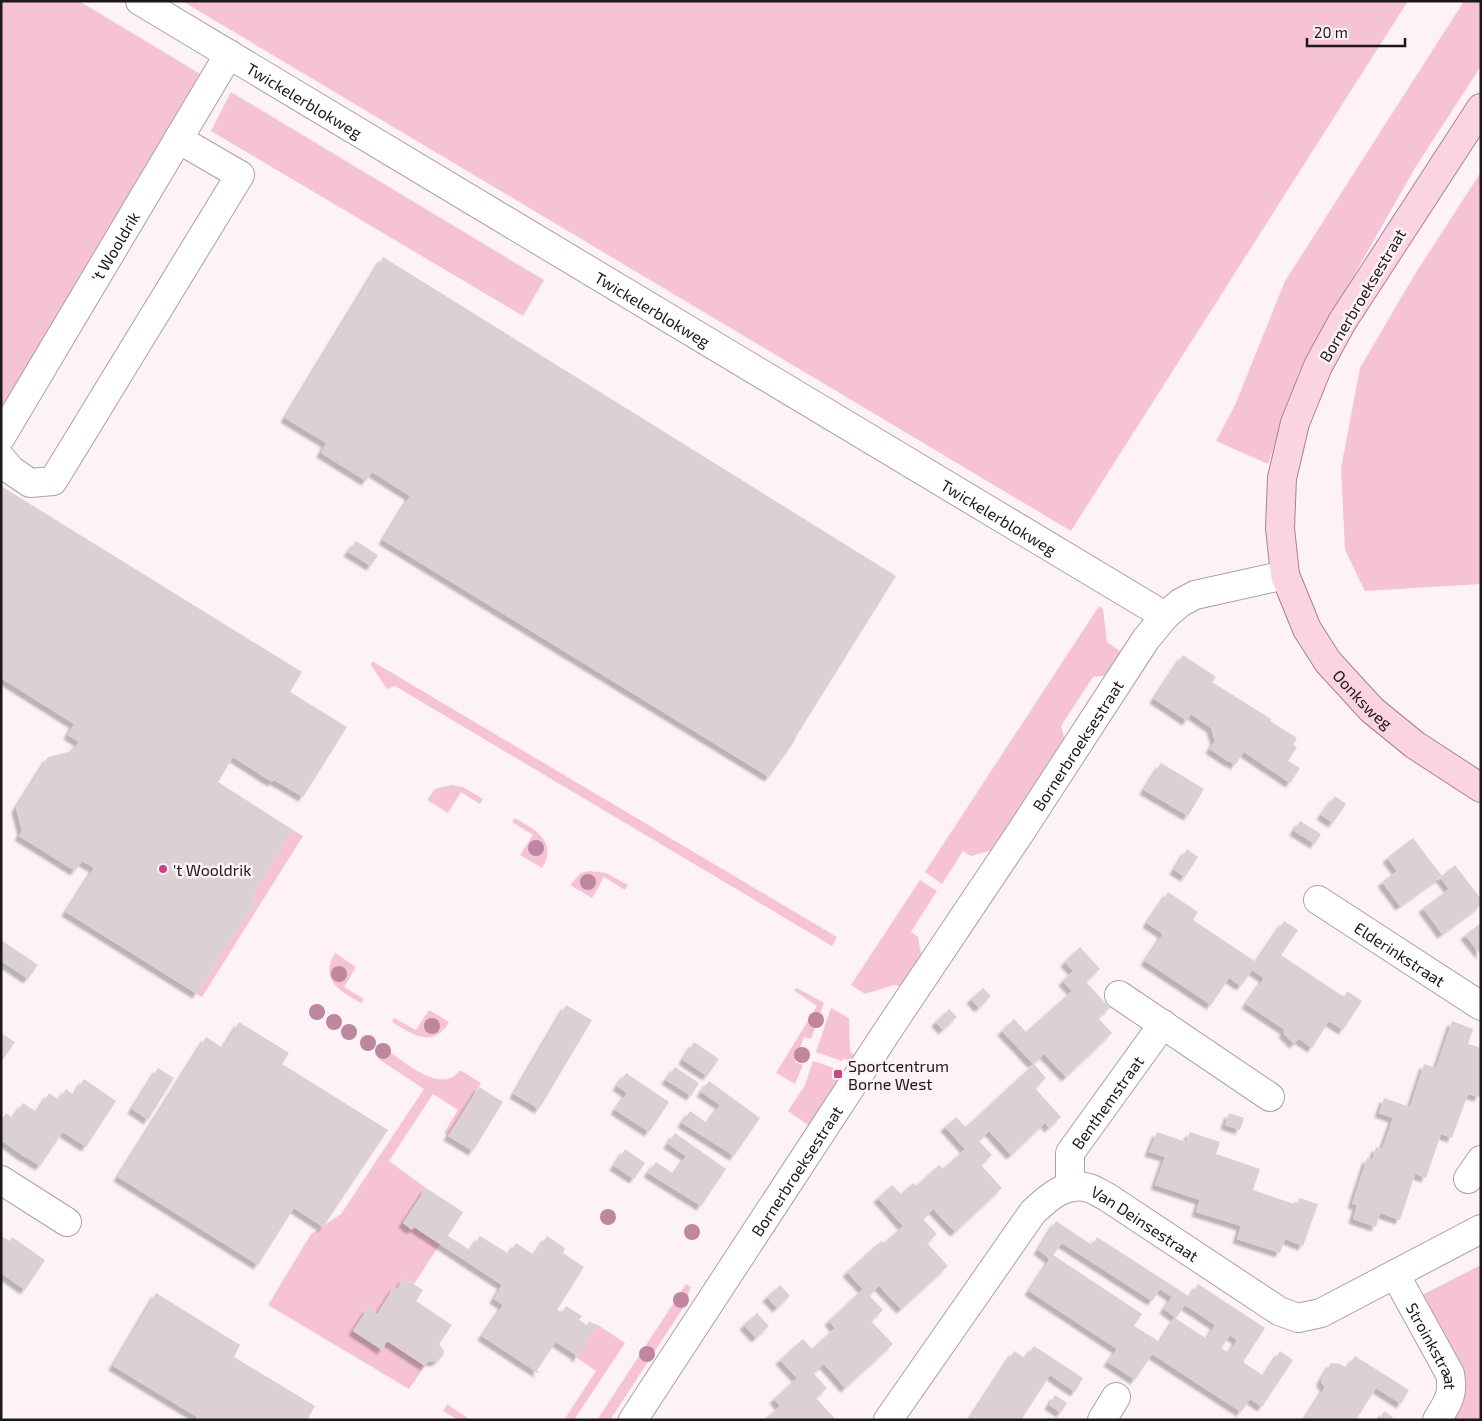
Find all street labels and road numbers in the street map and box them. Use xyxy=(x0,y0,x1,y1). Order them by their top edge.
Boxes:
street label: Twickelerblokweg xyxy=(243,58,366,142)
street label: 't Wooldrik xyxy=(86,208,143,285)
street label: Bornerbroeksestraat xyxy=(1315,225,1409,365)
street label: Twickelerblokweg xyxy=(592,267,714,351)
street label: Twickelerblokweg xyxy=(938,475,1060,558)
street label: Oonksweg xyxy=(1330,665,1397,732)
street label: Bornerbroeksestraat xyxy=(1028,676,1127,814)
street label: Elderinkstraat xyxy=(1352,917,1449,990)
street label: Benthemstraat xyxy=(1067,1052,1147,1152)
street label: Bornerbroeksestraat xyxy=(747,1102,846,1239)
street label: Van Deinsestraat xyxy=(1088,1181,1203,1265)
street label: Stroinkstraat xyxy=(1403,1299,1461,1390)

